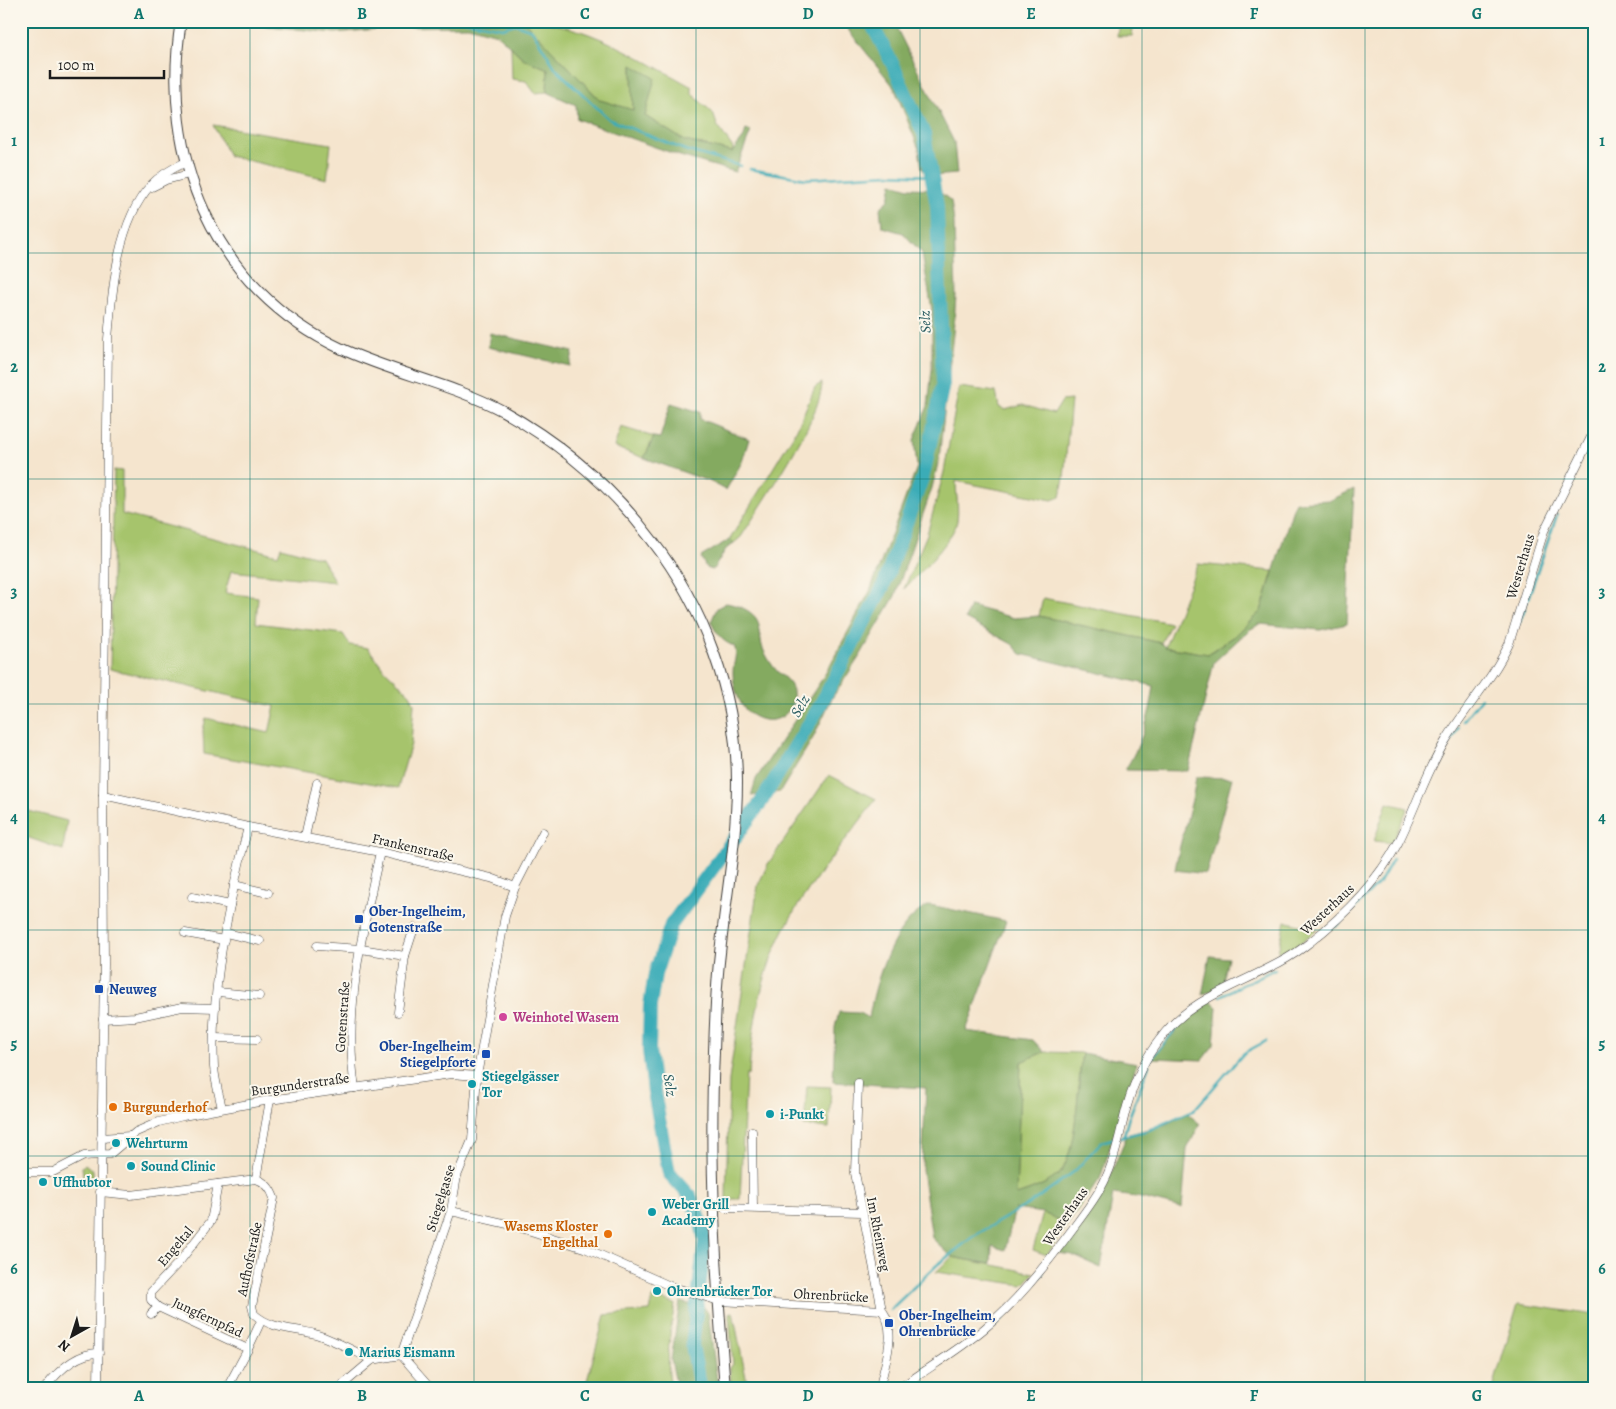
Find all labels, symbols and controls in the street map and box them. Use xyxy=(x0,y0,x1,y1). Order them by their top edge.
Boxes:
text: A xyxy=(133,3,145,25)
text: B xyxy=(357,3,367,25)
text: C xyxy=(580,3,590,25)
text: D xyxy=(802,3,814,25)
text: E xyxy=(1026,3,1036,25)
text: F xyxy=(1250,3,1259,25)
text: G xyxy=(1472,3,1482,25)
scale bar xyxy=(50,48,164,80)
text: 100 m xyxy=(58,55,95,75)
text: 1 xyxy=(11,130,17,152)
text: 1 xyxy=(1599,130,1605,152)
water label: Selz xyxy=(915,310,935,334)
text: 2 xyxy=(10,356,18,378)
text: 2 xyxy=(1598,356,1606,378)
street label: Westerhaus xyxy=(1501,531,1539,602)
text: 3 xyxy=(11,581,18,603)
text: 3 xyxy=(1599,581,1606,603)
water label: Selz xyxy=(786,691,814,721)
text: 4 xyxy=(10,807,18,829)
text: 4 xyxy=(1598,807,1606,829)
street label: Frankenstraße xyxy=(370,829,456,866)
street label: Westerhaus xyxy=(1295,879,1358,940)
place label: Ober-Ingelheim, Gotenstraße xyxy=(369,902,466,937)
marker: Ober-Ingelheim, Gotenstraße xyxy=(353,913,365,925)
place label: Neuweg xyxy=(109,980,157,999)
street label: Gotenstraße xyxy=(331,981,354,1053)
marker: Neuweg xyxy=(93,983,105,995)
place label: Weinhotel Wasem xyxy=(512,1008,619,1027)
marker: Weinhotel Wasem xyxy=(497,1011,509,1023)
text: 5 xyxy=(11,1033,18,1055)
text: 5 xyxy=(1599,1033,1606,1055)
place label: Ober-Ingelheim, Stiegelpforte xyxy=(379,1037,477,1072)
marker: Ober-Ingelheim, Stiegelpforte xyxy=(480,1048,492,1060)
place label: Stiegelgässer Tor xyxy=(482,1067,559,1102)
street label: Burgunderstraße xyxy=(250,1068,351,1101)
water label: Selz xyxy=(659,1072,681,1098)
marker: Stiegelgässer Tor xyxy=(466,1078,478,1090)
place label: Burgunderhof xyxy=(123,1098,209,1117)
marker: Burgunderhof xyxy=(107,1101,119,1113)
place label: i-Punkt xyxy=(780,1105,824,1124)
marker: i-Punkt xyxy=(764,1108,776,1120)
place label: Wehrturm xyxy=(125,1134,188,1153)
marker: Wehrturm xyxy=(110,1137,122,1149)
place label: Sound Clinic xyxy=(141,1157,215,1176)
marker: Sound Clinic xyxy=(125,1160,137,1172)
street label: Stiegelgasse xyxy=(421,1162,460,1234)
place label: Uffhubtor xyxy=(53,1173,112,1192)
marker: Uffhubtor xyxy=(37,1176,49,1188)
street label: Westerhaus xyxy=(1038,1183,1093,1250)
place label: Weber Grill Academy xyxy=(661,1195,729,1230)
street label: Im Rheinweg xyxy=(862,1195,895,1273)
marker: Weber Grill Academy xyxy=(646,1206,658,1218)
place label: Wasems Kloster Engelthal xyxy=(503,1217,598,1252)
street label: Aufhofstraße xyxy=(232,1220,267,1299)
street label: Engeltal xyxy=(153,1222,198,1270)
marker: Wasems Kloster Engelthal xyxy=(602,1228,614,1240)
text: 6 xyxy=(10,1258,18,1280)
text: 6 xyxy=(1598,1258,1606,1280)
place label: Ohrenbrücker Tor xyxy=(667,1282,773,1301)
street label: Ohrenbrücke xyxy=(793,1284,869,1307)
marker: Ohrenbrücker Tor xyxy=(651,1285,663,1297)
street label: Jungfernpfad xyxy=(169,1293,247,1342)
place label: Ober-Ingelheim, Ohrenbrücke xyxy=(899,1306,996,1341)
north arrow xyxy=(48,1312,98,1362)
marker: Ober-Ingelheim, Ohrenbrücke xyxy=(883,1317,895,1329)
text: N xyxy=(54,1335,74,1356)
place label: Marius Eismann xyxy=(359,1343,455,1362)
marker: Marius Eismann xyxy=(343,1346,355,1358)
text: A xyxy=(133,1385,145,1407)
text: B xyxy=(357,1385,367,1407)
text: C xyxy=(580,1385,590,1407)
text: D xyxy=(802,1385,814,1407)
text: E xyxy=(1026,1385,1036,1407)
text: F xyxy=(1250,1385,1259,1407)
text: G xyxy=(1472,1385,1482,1407)

